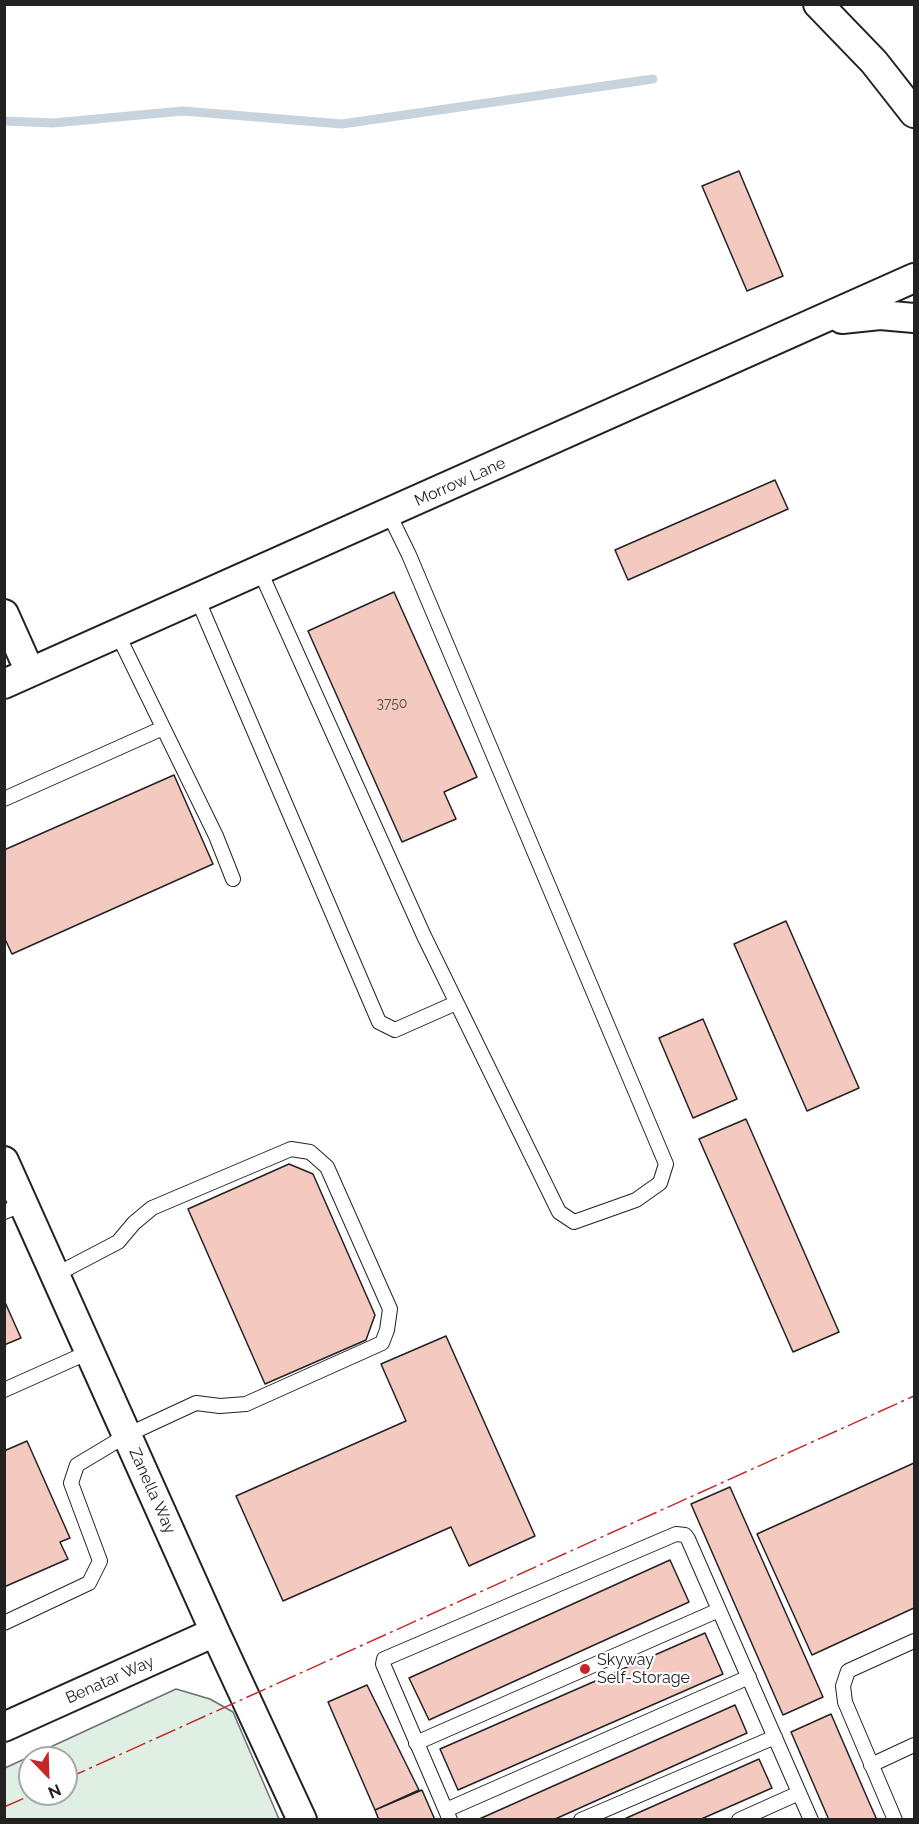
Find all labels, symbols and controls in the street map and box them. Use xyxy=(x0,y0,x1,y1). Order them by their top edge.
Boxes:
street label: Morrow Lane xyxy=(412,453,508,511)
house number: 3750 xyxy=(377,696,407,712)
street label: Zanella Way xyxy=(125,1445,179,1537)
place label: Skyway Self-Storage xyxy=(597,1650,690,1688)
street label: Benatar Way xyxy=(63,1652,157,1708)
marker: Skyway Self-Storage xyxy=(578,1662,592,1676)
north arrow xyxy=(18,1746,78,1806)
text: N xyxy=(45,1780,64,1802)

